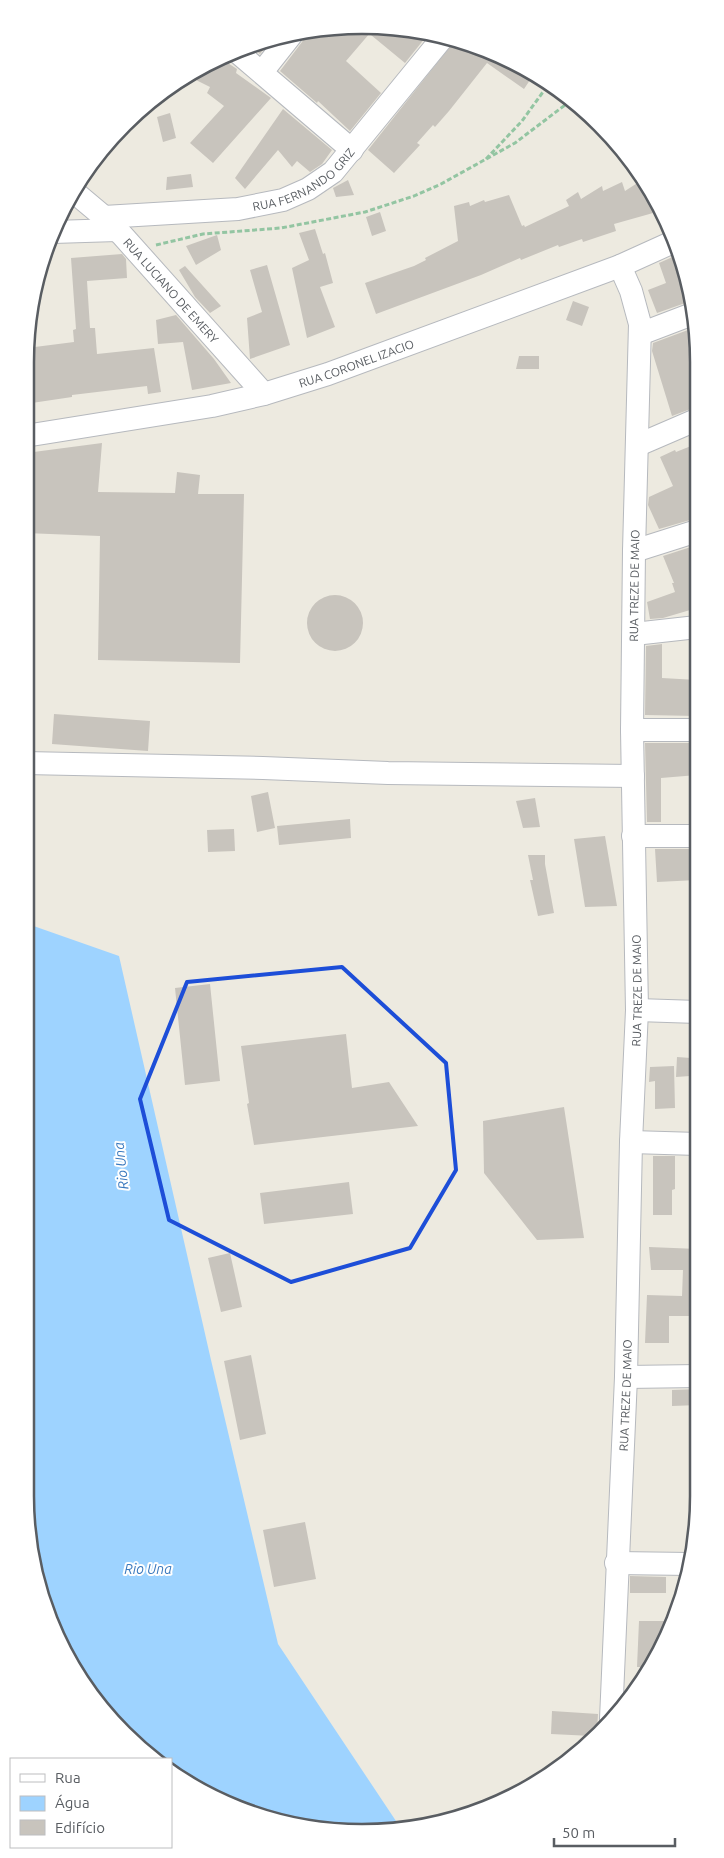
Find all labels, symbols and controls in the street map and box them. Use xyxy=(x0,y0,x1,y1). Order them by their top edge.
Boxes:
street label: RUA FERNANDO GRIZ xyxy=(251,145,357,212)
street label: RUA LUCIANO DE EMERY xyxy=(121,235,221,345)
street label: RUA CORONEL IZACIO xyxy=(297,336,415,389)
street label: RUA TREZE DE MAIO xyxy=(626,529,641,642)
street label: RUA TREZE DE MAIO xyxy=(629,934,644,1047)
water label: Rio Una xyxy=(111,1141,131,1190)
street label: RUA TREZE DE MAIO xyxy=(616,1339,633,1452)
water label: Rio Una xyxy=(124,1561,172,1577)
legend xyxy=(10,1758,172,1848)
text: Rua xyxy=(55,1769,81,1786)
text: Água xyxy=(55,1794,90,1811)
scale bar xyxy=(554,1816,675,1848)
text: Edifício xyxy=(55,1819,105,1836)
text: 50 m xyxy=(562,1824,595,1841)

